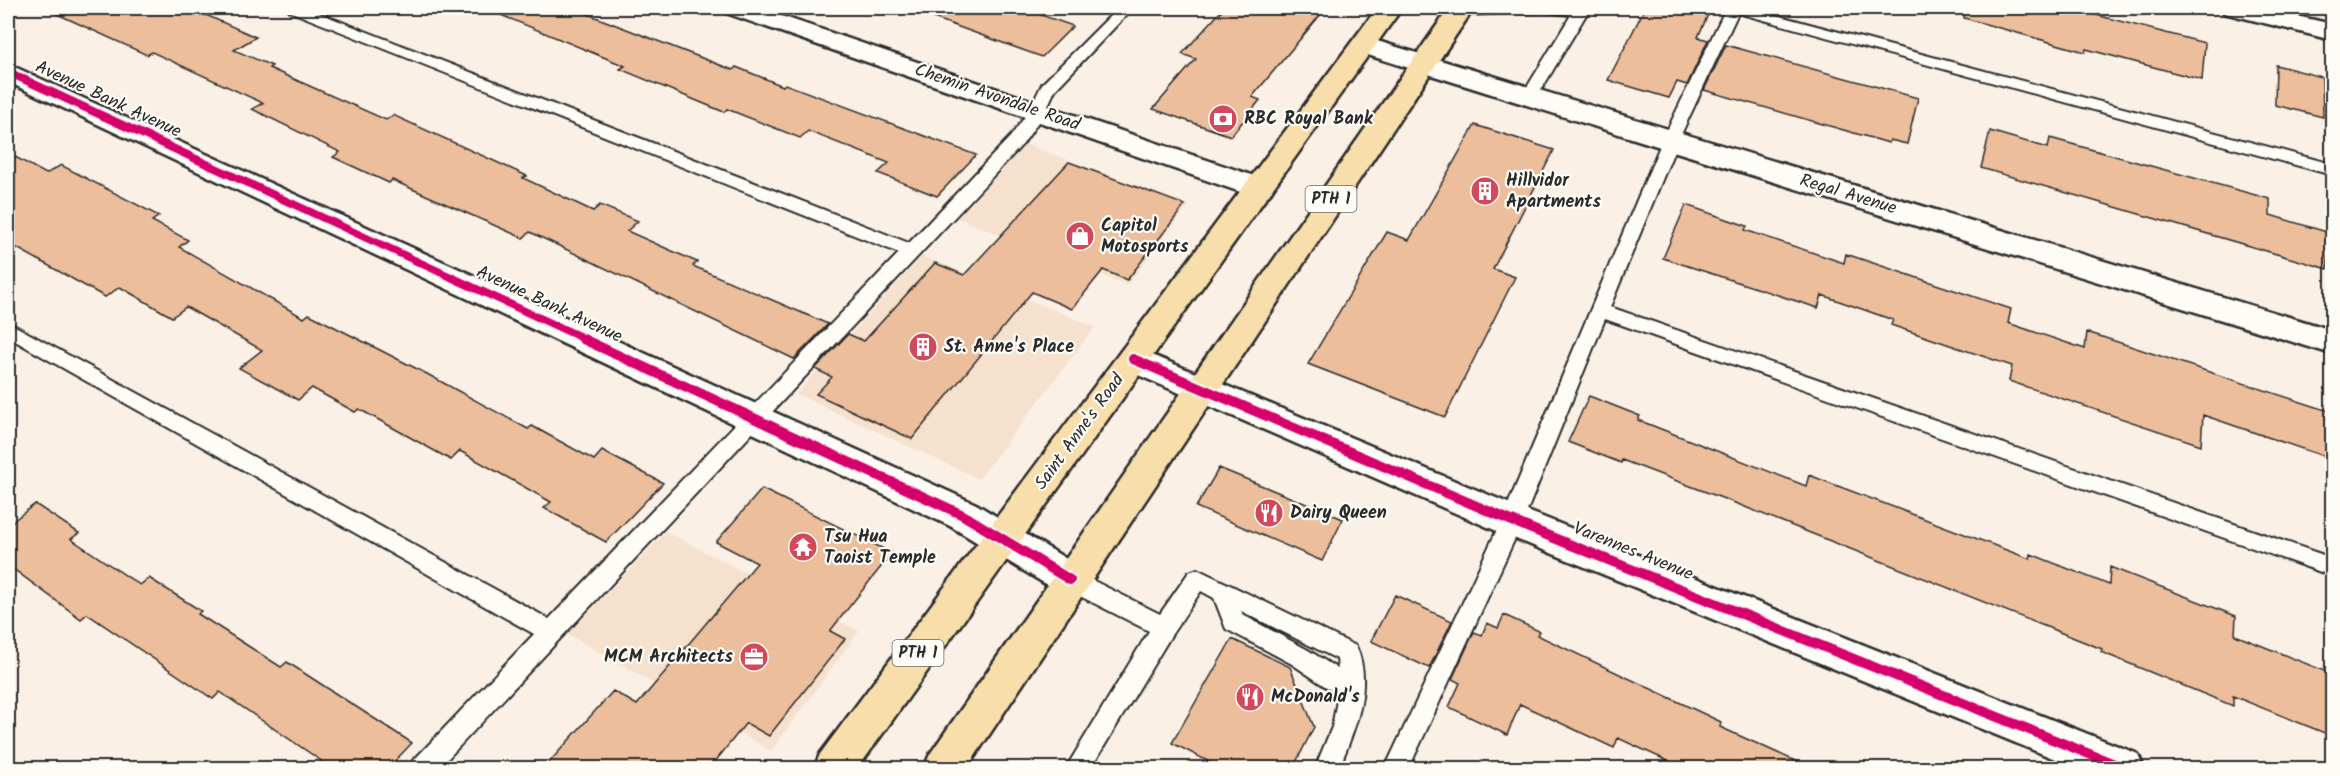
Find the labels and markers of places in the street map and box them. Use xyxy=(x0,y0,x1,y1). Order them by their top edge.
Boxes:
bank icon: RBC Royal Bank xyxy=(1207,103,1239,135)
place label: RBC Royal Bank xyxy=(1244,105,1374,134)
place label: Hillvidor Apartments xyxy=(1506,167,1601,217)
building icon: Hillvidor Apartments xyxy=(1469,175,1501,207)
place label: Capitol Motosports xyxy=(1101,212,1189,262)
shop icon: Capitol Motosports xyxy=(1064,220,1096,252)
building icon: St. Anne's Place xyxy=(907,331,939,363)
place label: St. Anne's Place xyxy=(944,333,1074,362)
restaurant icon: Dairy Queen xyxy=(1253,497,1285,529)
place label: Dairy Queen xyxy=(1290,499,1387,528)
place label: Tsu Hua Taoist Temple xyxy=(824,523,936,573)
temple icon: Tsu Hua Taoist Temple xyxy=(787,531,819,563)
office icon: MCM Architects xyxy=(738,641,770,673)
place label: MCM Architects xyxy=(604,643,734,672)
restaurant icon: McDonald's xyxy=(1234,681,1266,713)
place label: McDonald's xyxy=(1271,683,1360,712)

